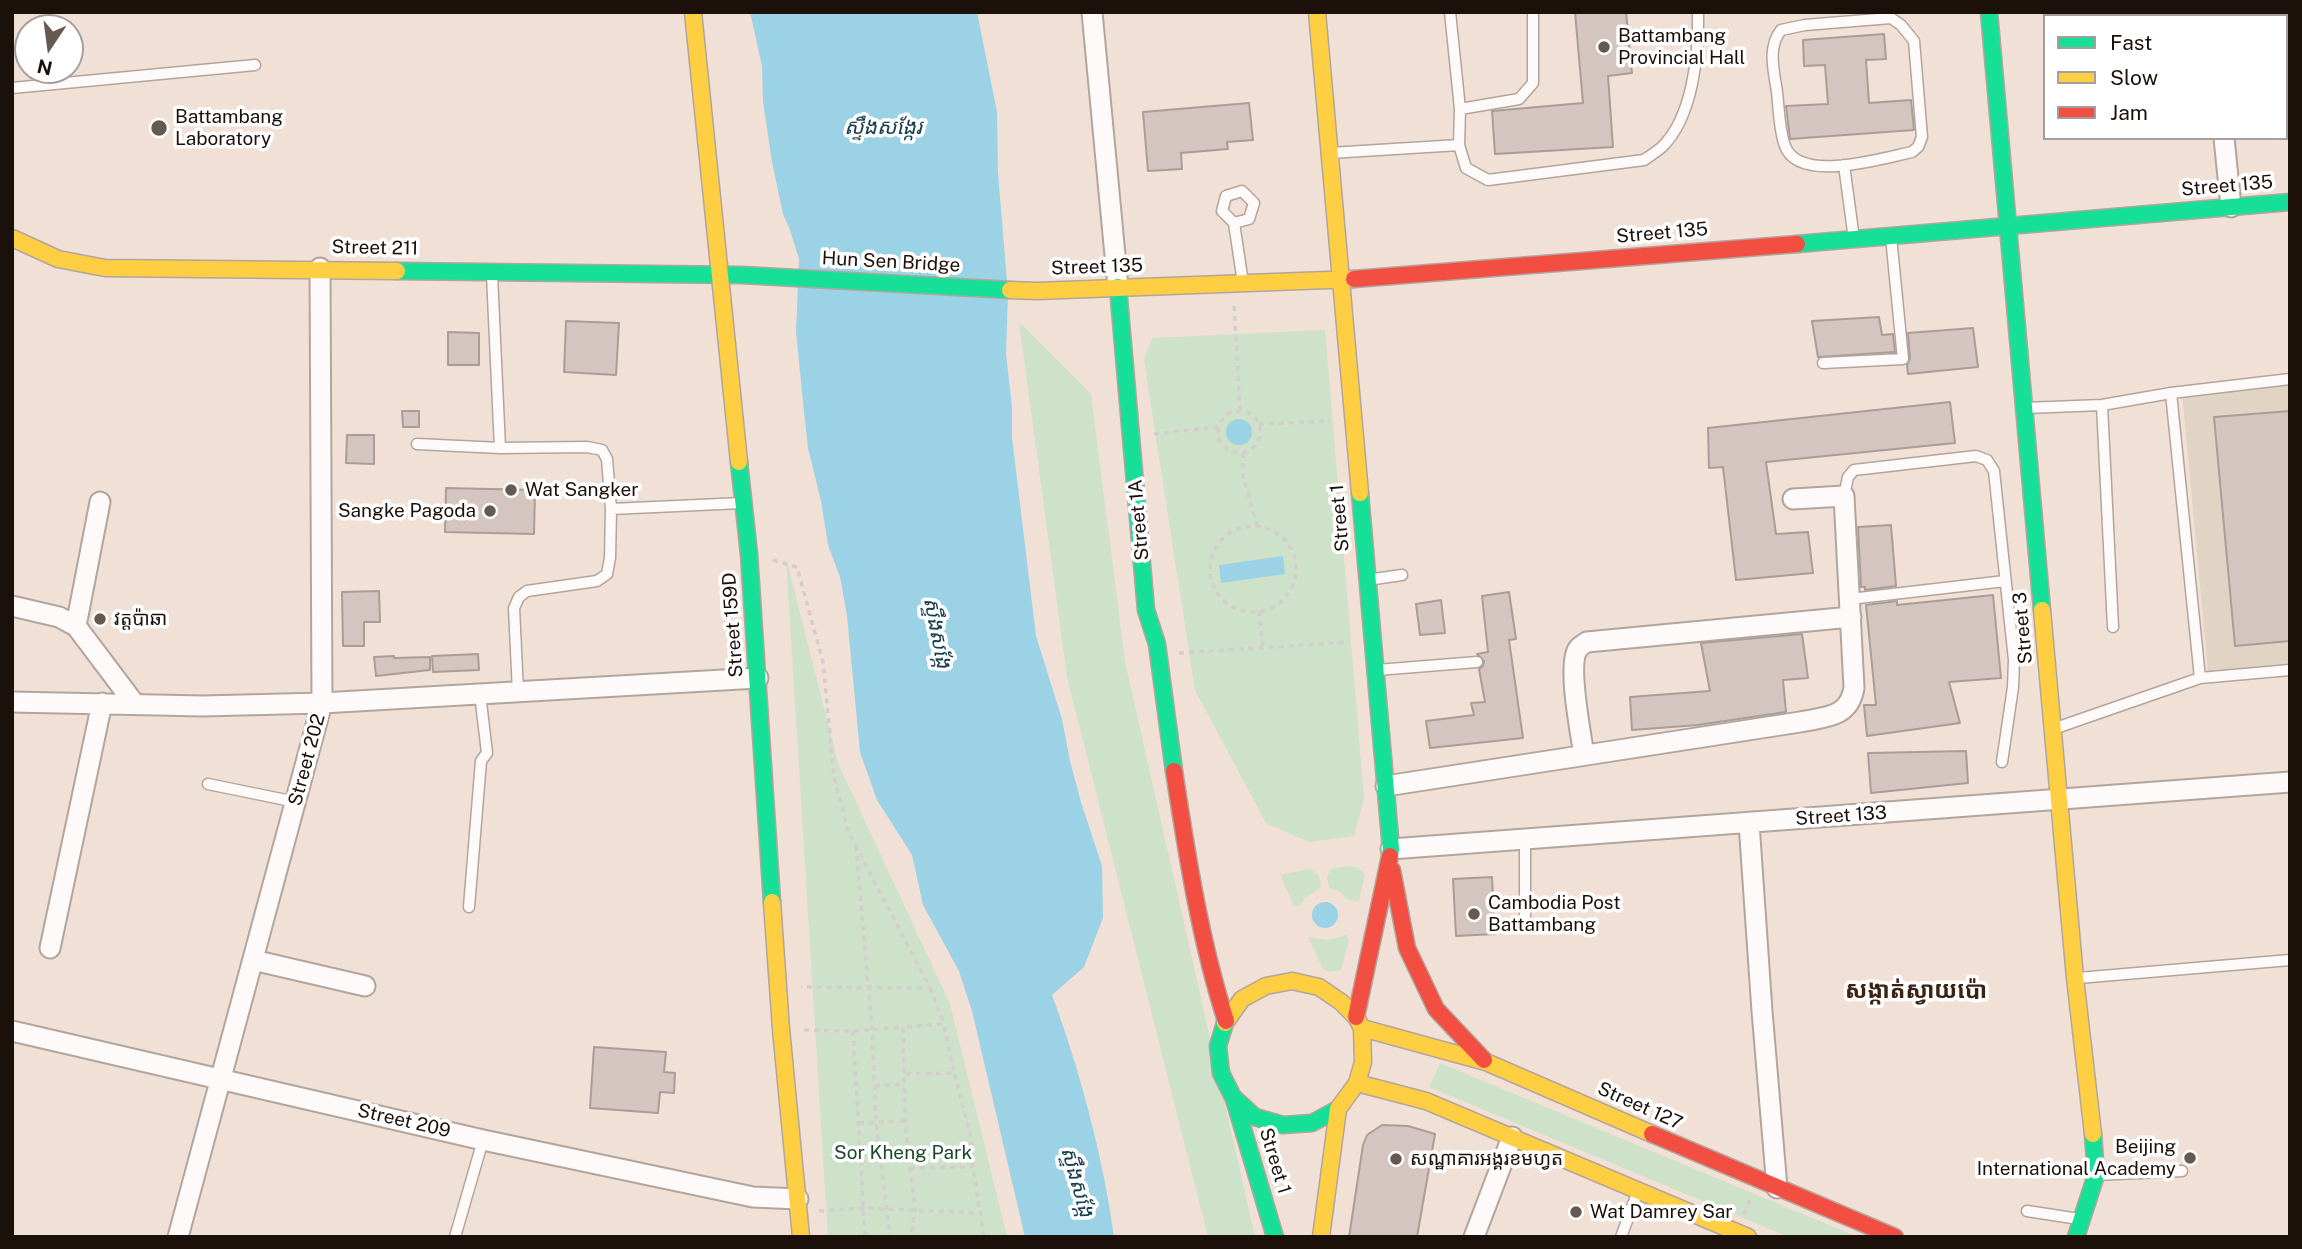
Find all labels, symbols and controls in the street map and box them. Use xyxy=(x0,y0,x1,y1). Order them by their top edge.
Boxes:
north arrow xyxy=(14,14,84,84)
legend xyxy=(2043,14,2288,140)
place label: Battambang Provincial Hall xyxy=(1618,25,1745,69)
text: Fast xyxy=(2110,30,2152,55)
marker: Battambang Provincial Hall xyxy=(1596,39,1612,55)
text: N xyxy=(35,55,54,80)
text: Slow xyxy=(2110,65,2158,90)
text: Jam xyxy=(2110,100,2148,125)
place label: Battambang Laboratory xyxy=(175,106,283,150)
water label: ស្ទឹងសង្កែរ xyxy=(844,115,922,141)
marker: Battambang Laboratory xyxy=(149,118,169,138)
street label: Street 135 xyxy=(2180,171,2274,201)
street label: Street 135 xyxy=(1615,218,1709,248)
street label: Street 211 xyxy=(331,236,419,260)
street label: Hun Sen Bridge xyxy=(821,247,961,277)
street label: Street 135 xyxy=(1051,254,1143,280)
street label: Street 1A xyxy=(1124,478,1154,562)
place label: Wat Sangker xyxy=(525,479,639,501)
marker: Wat Sangker xyxy=(503,482,519,498)
street label: Street 1 xyxy=(1326,483,1354,553)
place label: Sangke Pagoda xyxy=(338,500,476,522)
marker: Sangke Pagoda xyxy=(482,503,498,519)
street label: Street 159D xyxy=(718,572,748,678)
street label: Street 3 xyxy=(2009,591,2037,665)
water label: ស្ទឹងសង្កែ xyxy=(918,595,956,671)
place label: វត្តប៉ាឆា xyxy=(114,608,167,630)
marker: វត្តប៉ាឆា xyxy=(92,611,108,627)
street label: Street 202 xyxy=(284,711,330,809)
street label: Street 133 xyxy=(1794,801,1888,831)
place label: Cambodia Post Battambang xyxy=(1488,892,1621,936)
marker: Cambodia Post Battambang xyxy=(1466,906,1482,922)
district label: សង្កាត់ស្វាយប៉ោ xyxy=(1845,977,1987,1005)
street label: Street 127 xyxy=(1594,1077,1686,1135)
street label: Street 209 xyxy=(355,1099,453,1143)
street label: Street 1 xyxy=(1254,1125,1296,1197)
place label: Beijing International Academy xyxy=(1977,1136,2176,1180)
park label: Sor Kheng Park xyxy=(834,1142,972,1164)
water label: ស្ទឹងសង្កែ xyxy=(1055,1144,1099,1220)
place label: សណ្ឋាគារអង្គរខមហ្វត xyxy=(1410,1148,1563,1170)
marker: Beijing International Academy xyxy=(2182,1150,2198,1166)
marker: សណ្ឋាគារអង្គរខមហ្វត xyxy=(1388,1151,1404,1167)
place label: Wat Damrey Sar xyxy=(1590,1201,1733,1223)
marker: Wat Damrey Sar xyxy=(1568,1204,1584,1220)

